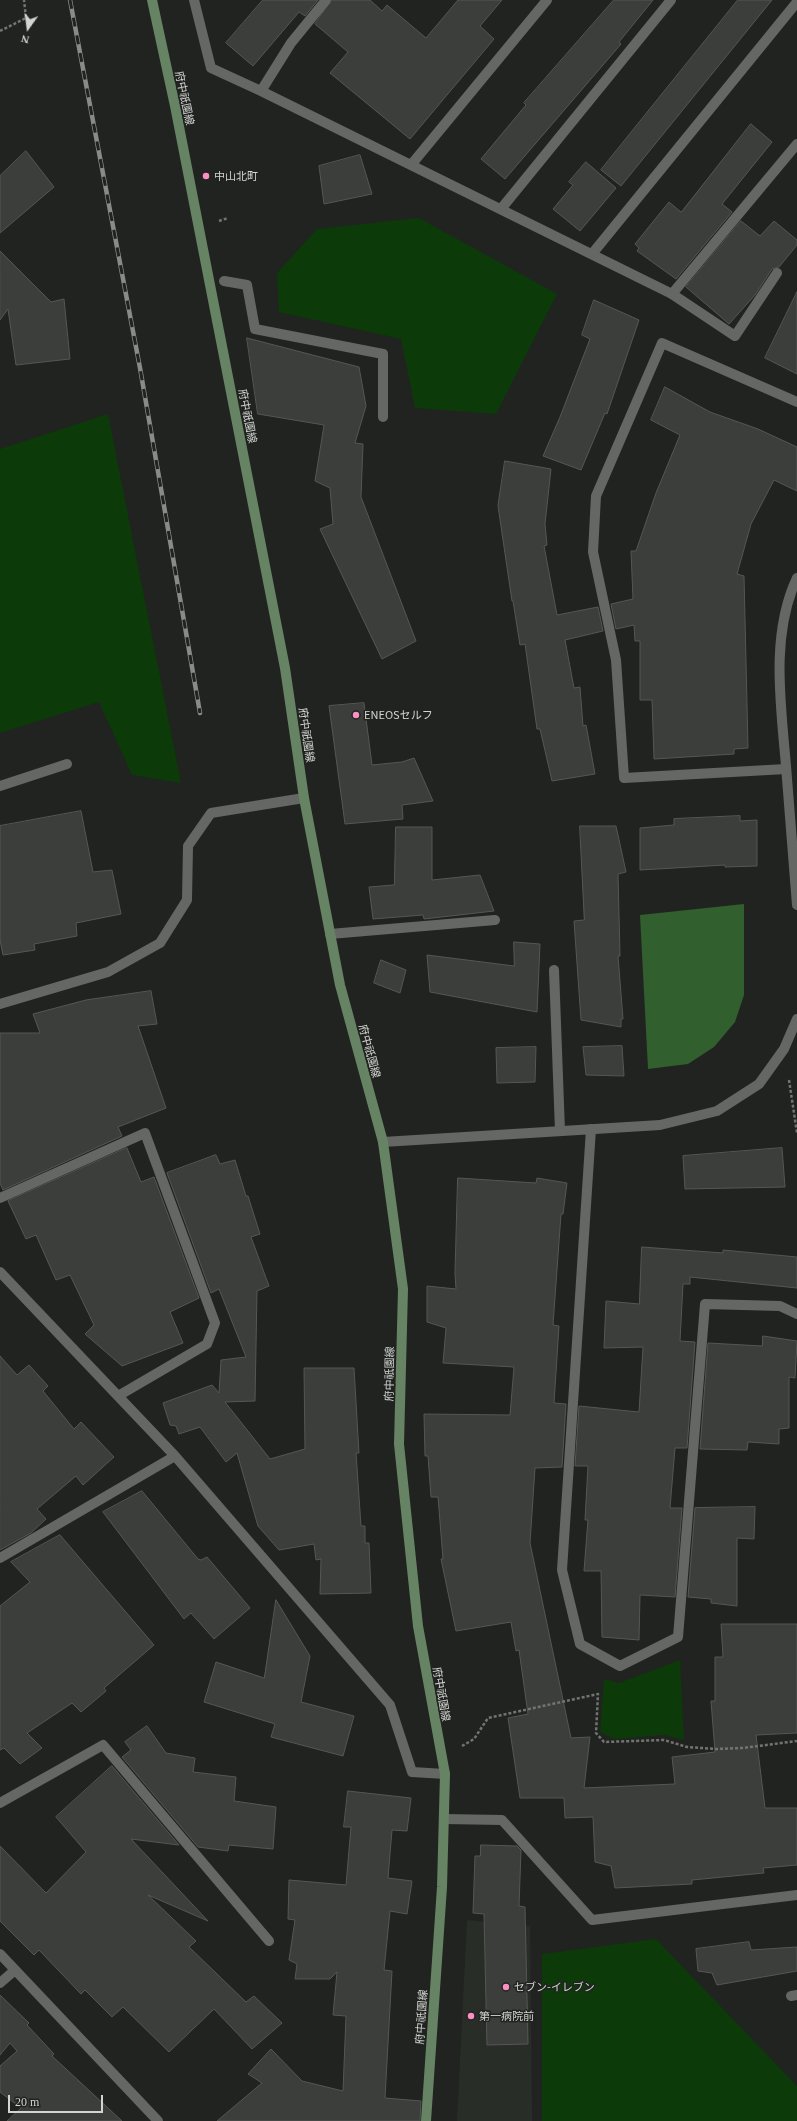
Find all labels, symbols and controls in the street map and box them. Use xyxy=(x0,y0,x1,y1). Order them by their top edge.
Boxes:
north arrow xyxy=(8,8,48,48)
text: N xyxy=(20,33,30,46)
street label: 府中祇園線 xyxy=(173,70,197,126)
place label: 中山北町 xyxy=(214,169,258,183)
marker: 中山北町 xyxy=(201,171,211,181)
street label: 府中祇園線 xyxy=(236,388,260,444)
street label: 府中祇園線 xyxy=(297,707,317,763)
place label: ENEOSセルフ xyxy=(364,708,433,722)
marker: ENEOSセルフ xyxy=(351,710,361,720)
street label: 府中祇園線 xyxy=(357,1023,383,1079)
street label: 府中祇園線 xyxy=(382,1346,396,1402)
street label: 府中祇園線 xyxy=(431,1666,453,1722)
place label: セブン-イレブン xyxy=(514,1980,595,1994)
marker: セブン-イレブン xyxy=(501,1982,511,1992)
street label: 府中祇園線 xyxy=(412,1989,430,2045)
place label: 第一病院前 xyxy=(479,2009,534,2023)
marker: 第一病院前 xyxy=(466,2011,476,2021)
scale bar xyxy=(10,2087,105,2113)
text: 20 m xyxy=(15,2095,39,2109)

